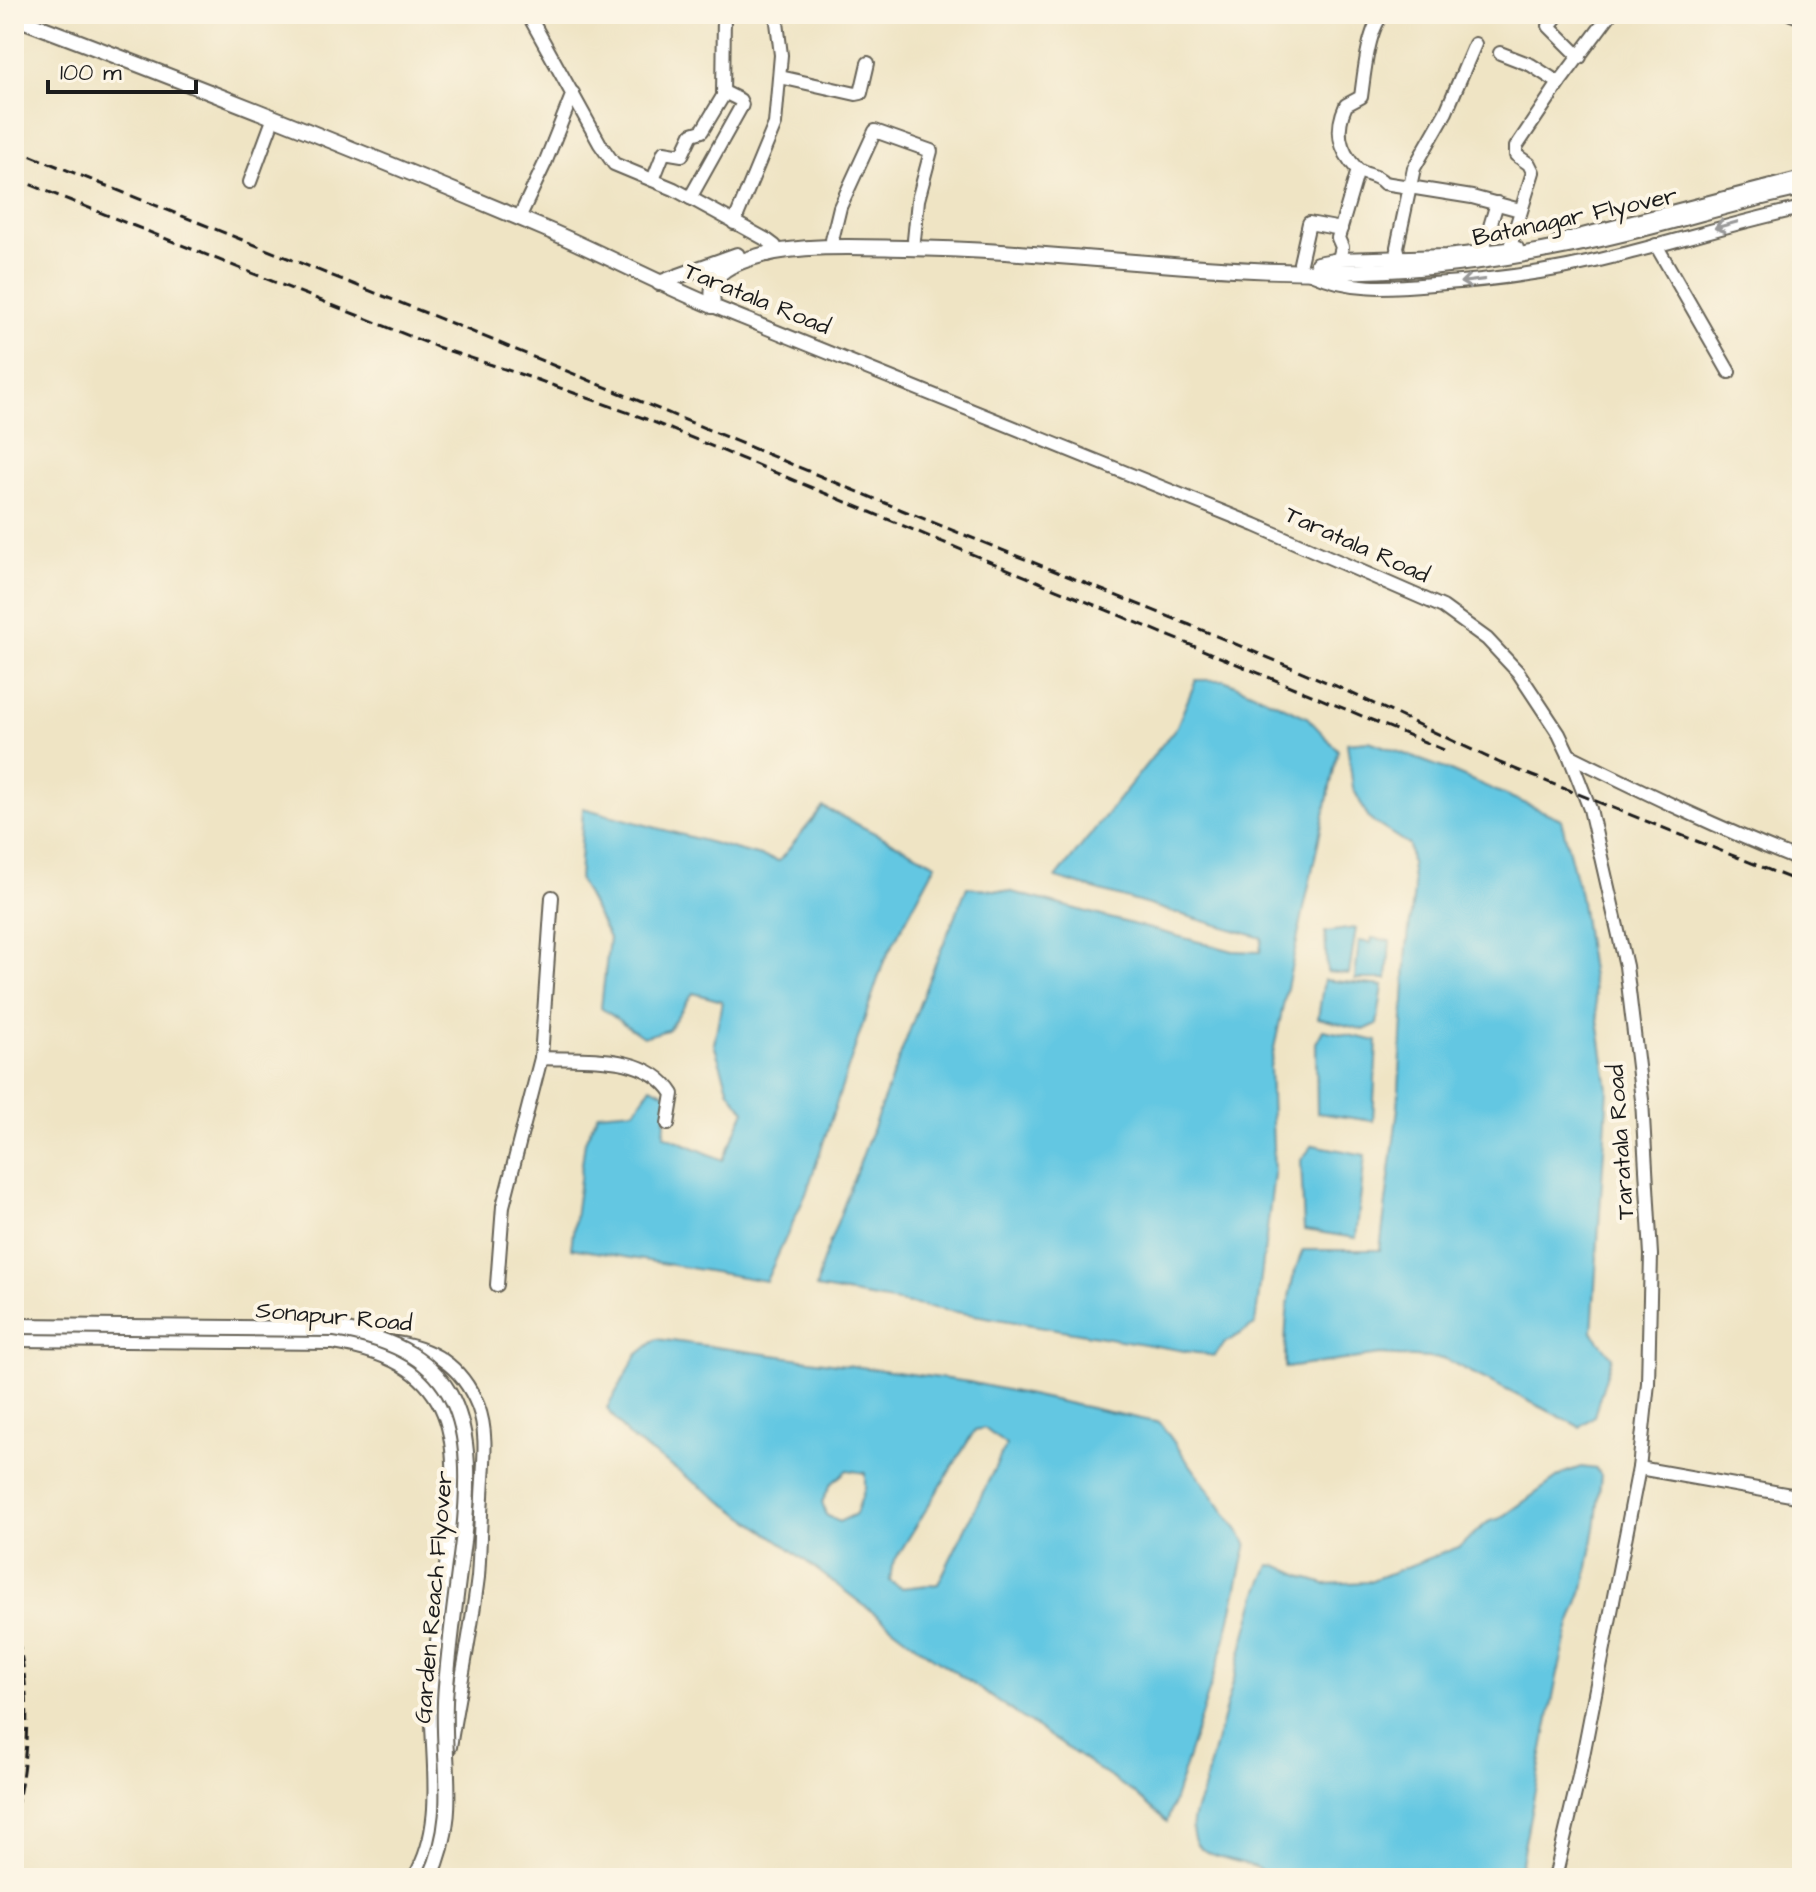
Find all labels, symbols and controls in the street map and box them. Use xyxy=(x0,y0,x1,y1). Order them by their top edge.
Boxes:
scale bar xyxy=(48,44,196,94)
text: 100 m xyxy=(60,56,122,90)
street label: Batanagar Flyover xyxy=(1469,179,1681,256)
one-way arrow xyxy=(1714,219,1739,234)
street label: Taratala Road xyxy=(679,254,835,344)
one-way arrow xyxy=(1460,274,1485,289)
street label: Taratala Road xyxy=(1279,498,1435,592)
street label: Taratala Road xyxy=(1599,1063,1643,1221)
street label: Sonapur Road xyxy=(254,1293,414,1341)
street label: Garden Reach Flyover xyxy=(406,1469,463,1725)

